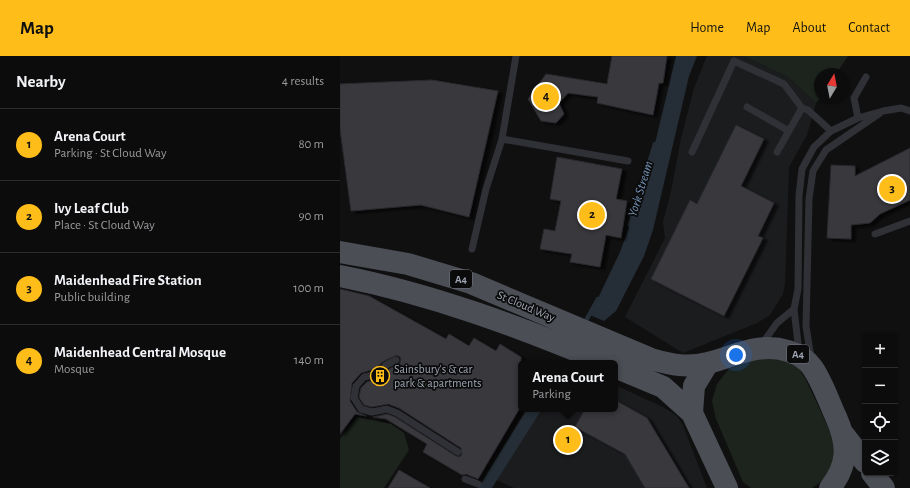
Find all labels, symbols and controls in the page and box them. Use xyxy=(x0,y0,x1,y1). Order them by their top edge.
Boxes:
text: Map xyxy=(20,19,54,38)
text: Home xyxy=(690,21,724,35)
text: Map xyxy=(746,21,770,35)
text: About xyxy=(792,21,826,35)
text: Contact xyxy=(848,21,890,35)
north arrow xyxy=(814,68,850,104)
text: Nearby xyxy=(16,73,66,90)
text: 4 results xyxy=(282,75,324,88)
pin: 4 xyxy=(533,82,559,112)
text: Arena Court xyxy=(54,129,126,144)
text: 1 xyxy=(27,138,31,151)
text: 80 m xyxy=(298,138,324,151)
text: Parking · St Cloud Way xyxy=(54,147,166,160)
water label: York Stream xyxy=(626,160,656,218)
pin: 3 xyxy=(879,174,905,204)
pin: 2 xyxy=(579,200,605,230)
text: Ivy Leaf Club xyxy=(54,201,129,216)
text: 2 xyxy=(26,210,32,223)
text: 90 m xyxy=(298,210,324,223)
text: Place · St Cloud Way xyxy=(54,219,155,232)
road number: A4 xyxy=(450,270,472,288)
text: Maidenhead Fire Station xyxy=(54,273,202,288)
text: 3 xyxy=(26,282,32,295)
text: 100 m xyxy=(293,282,324,295)
street label: St Cloud Way xyxy=(495,288,557,324)
text: Public building xyxy=(54,291,130,304)
map controls xyxy=(862,332,898,476)
button: + xyxy=(862,332,898,368)
text: Maidenhead Central Mosque xyxy=(54,345,226,360)
your location xyxy=(726,345,746,365)
road number: A4 xyxy=(787,345,809,363)
text: 4 xyxy=(26,354,32,367)
text: 140 m xyxy=(294,354,324,367)
popup xyxy=(518,360,618,412)
text: Mosque xyxy=(54,363,94,376)
place label: Sainsbury's & car park & apartments xyxy=(394,363,482,389)
building icon: Sainsbury's & car park & apartments xyxy=(369,365,391,387)
button: − xyxy=(862,368,898,404)
text: Arena Court xyxy=(532,370,604,385)
text: Parking xyxy=(532,388,571,401)
button: locate xyxy=(862,404,898,440)
pin: 1 xyxy=(555,425,581,455)
button: layers xyxy=(862,440,898,476)

